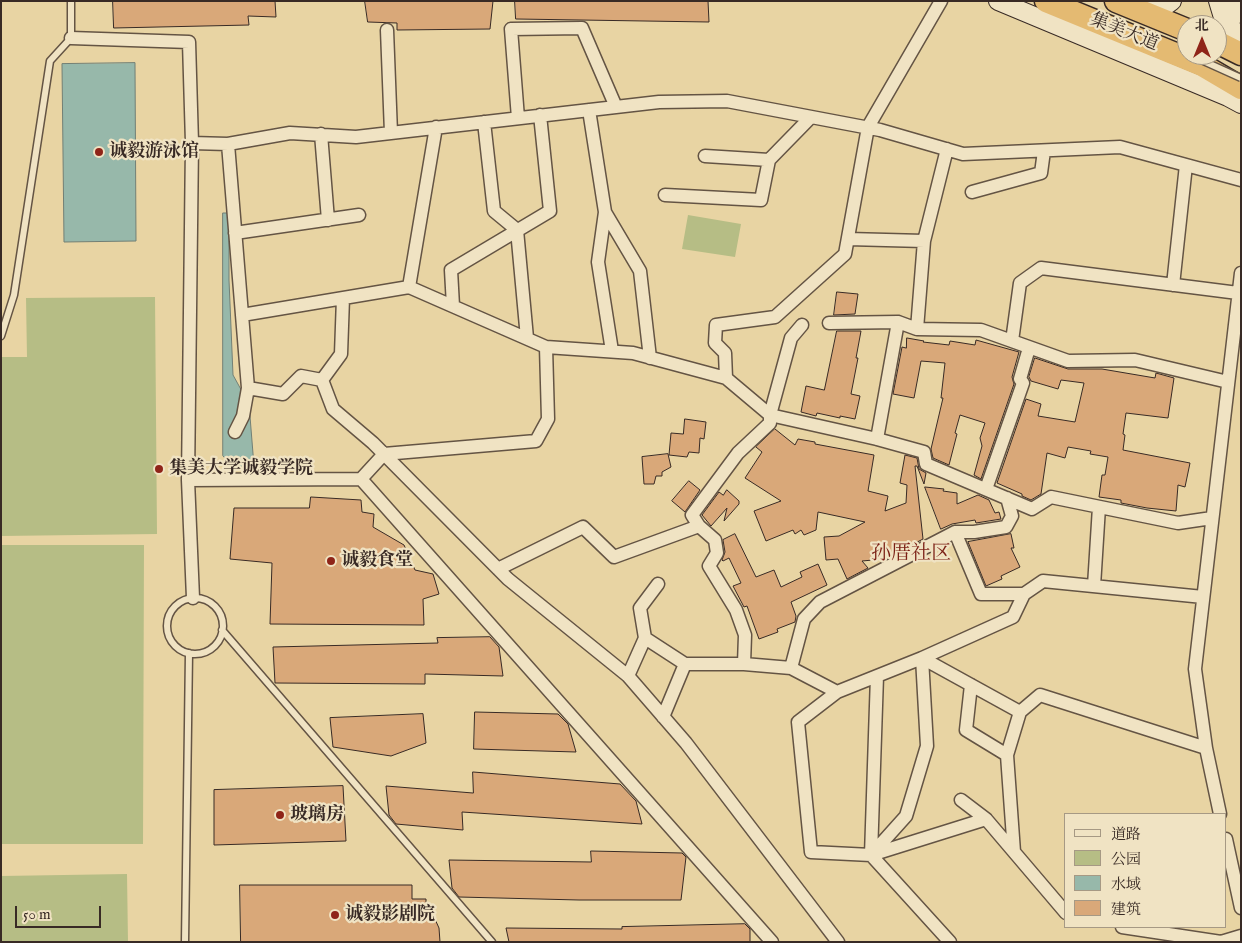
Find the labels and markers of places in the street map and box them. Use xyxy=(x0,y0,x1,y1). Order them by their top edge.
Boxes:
place label: 诚毅游泳馆 xyxy=(109,141,199,163)
marker: 诚毅游泳馆 xyxy=(93,146,105,158)
place label: 集美大学诚毅学院 xyxy=(169,458,313,480)
marker: 集美大学诚毅学院 xyxy=(153,463,165,475)
place label: 诚毅食堂 xyxy=(341,550,413,572)
marker: 诚毅食堂 xyxy=(325,555,337,567)
place label: 玻璃房 xyxy=(290,804,344,826)
marker: 玻璃房 xyxy=(274,809,286,821)
place label: 诚毅影剧院 xyxy=(345,904,435,926)
marker: 诚毅影剧院 xyxy=(329,909,341,921)

